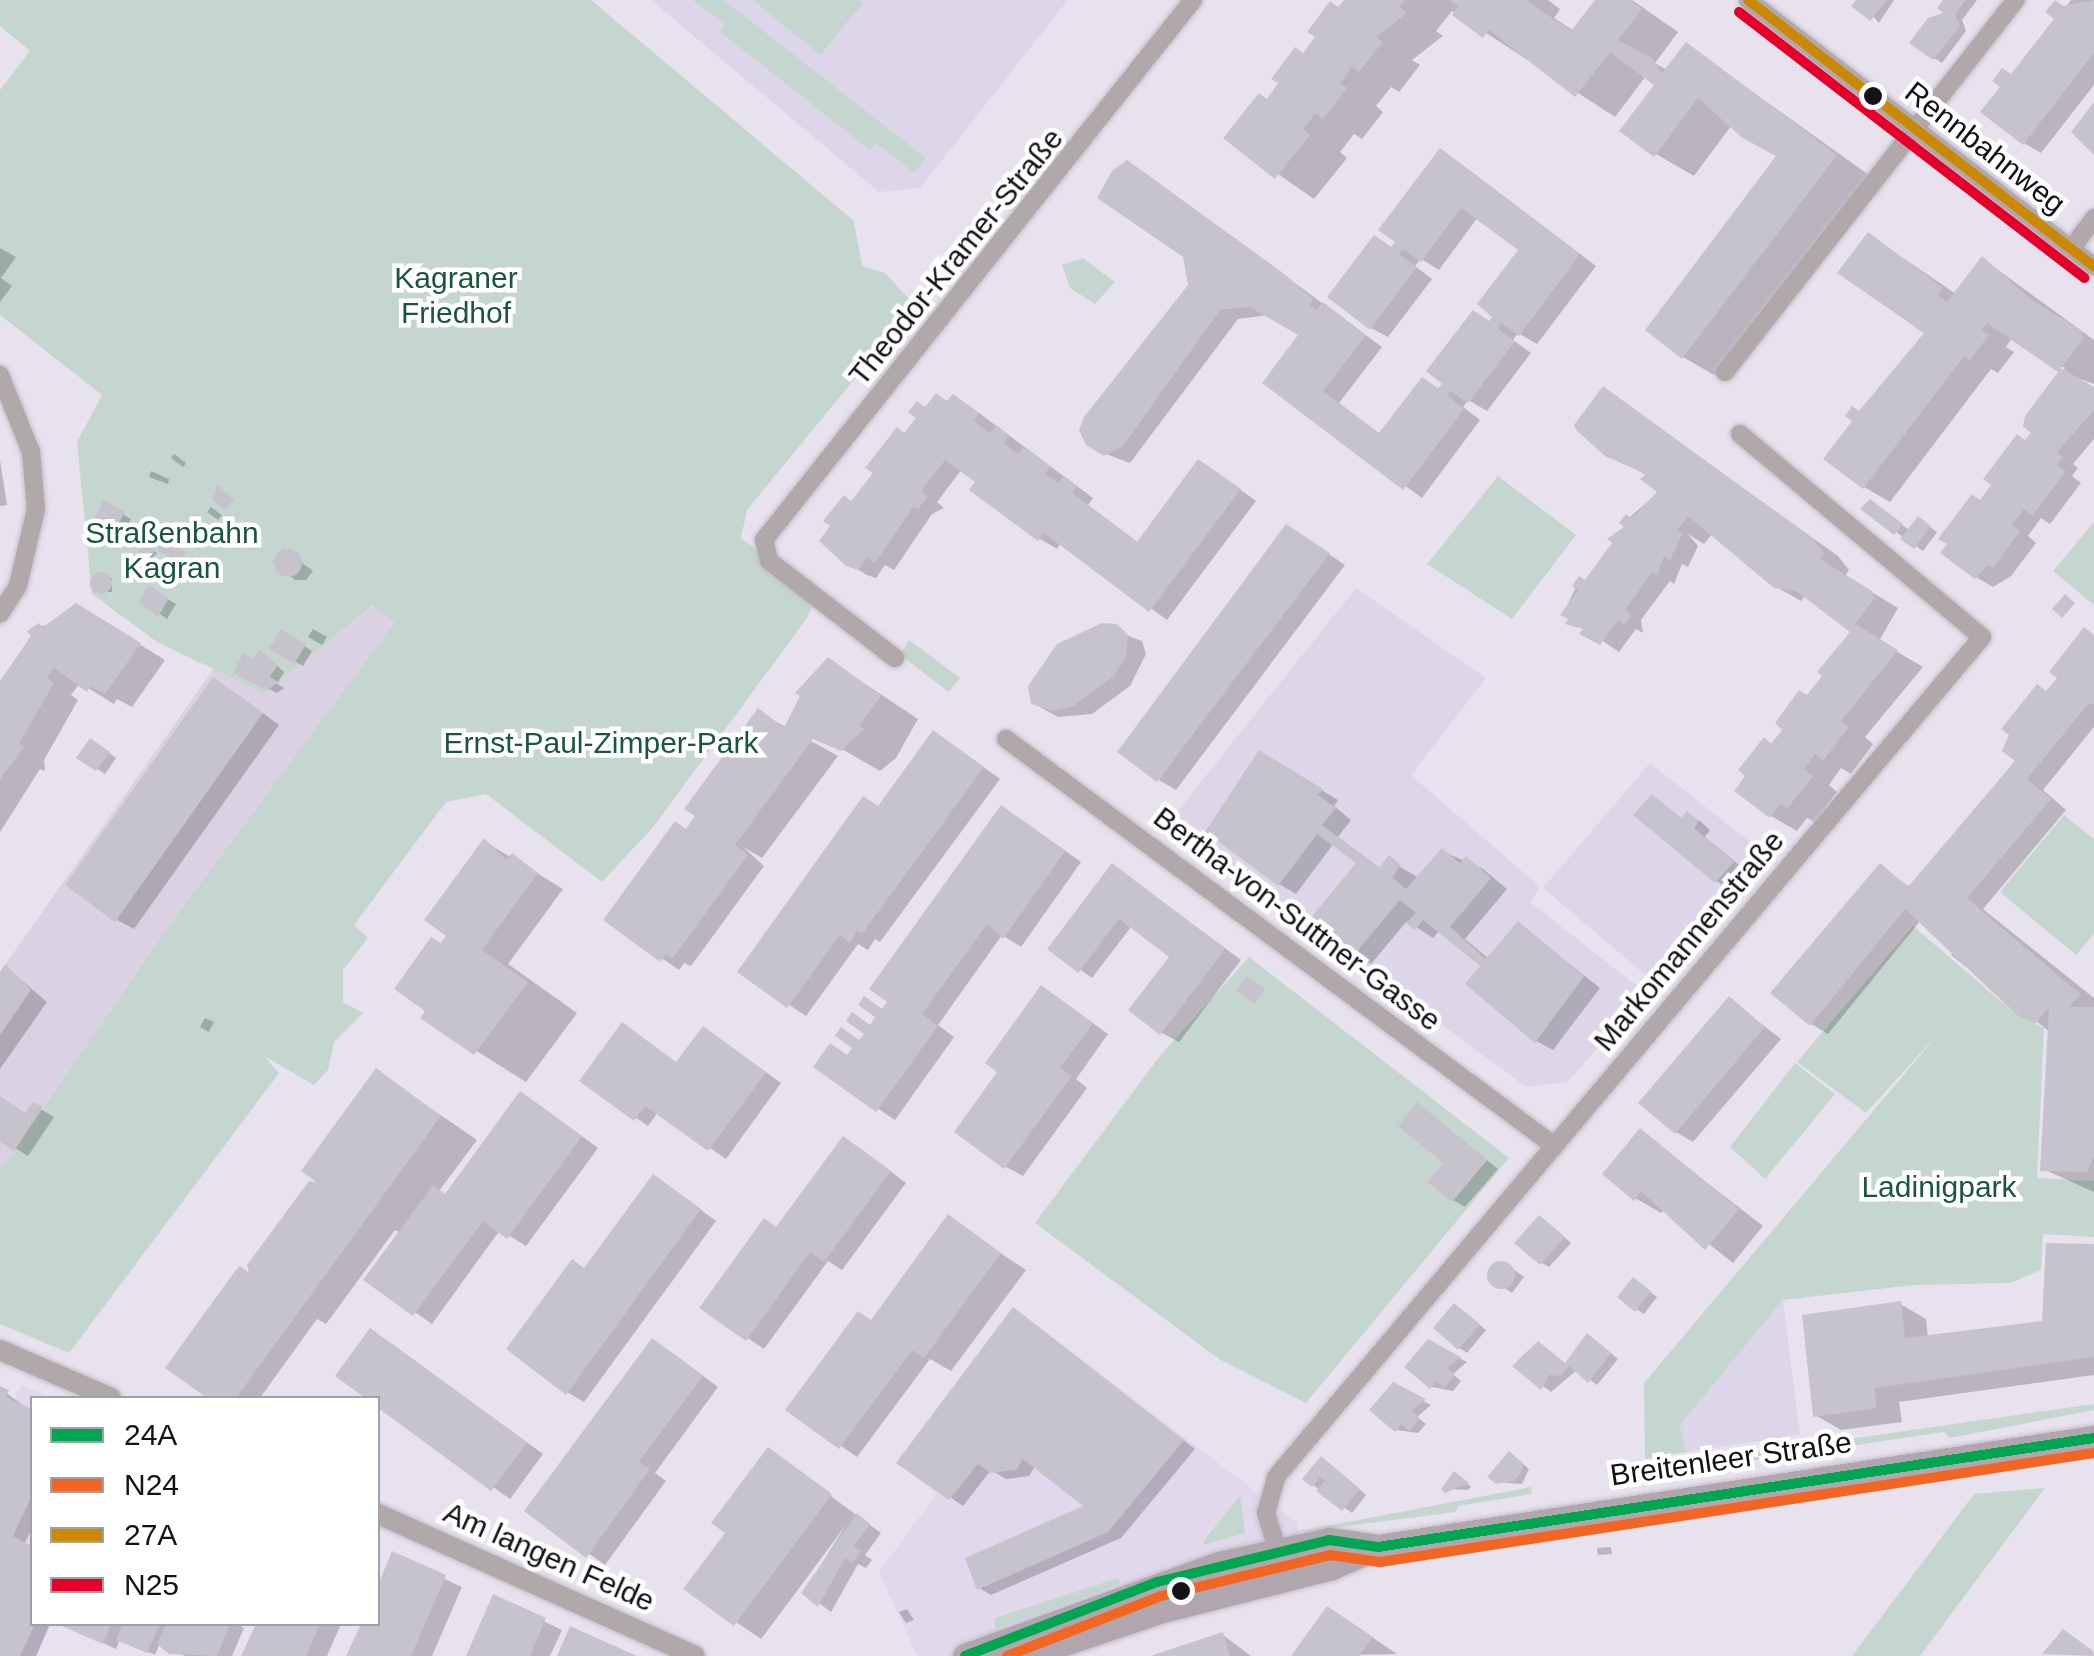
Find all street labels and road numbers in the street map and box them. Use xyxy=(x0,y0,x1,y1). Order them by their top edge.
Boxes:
street label: Rennbahnweg xyxy=(1898,74,2072,222)
street label: Theodor-Kramer-Straße xyxy=(841,121,1071,393)
street label: Bertha-von-Suttner-Gasse xyxy=(1146,799,1448,1039)
street label: Markomannenstraße xyxy=(1586,823,1792,1059)
street label: Breitenleer Straße xyxy=(1608,1424,1854,1494)
street label: Am langen Felde xyxy=(438,1494,660,1620)

